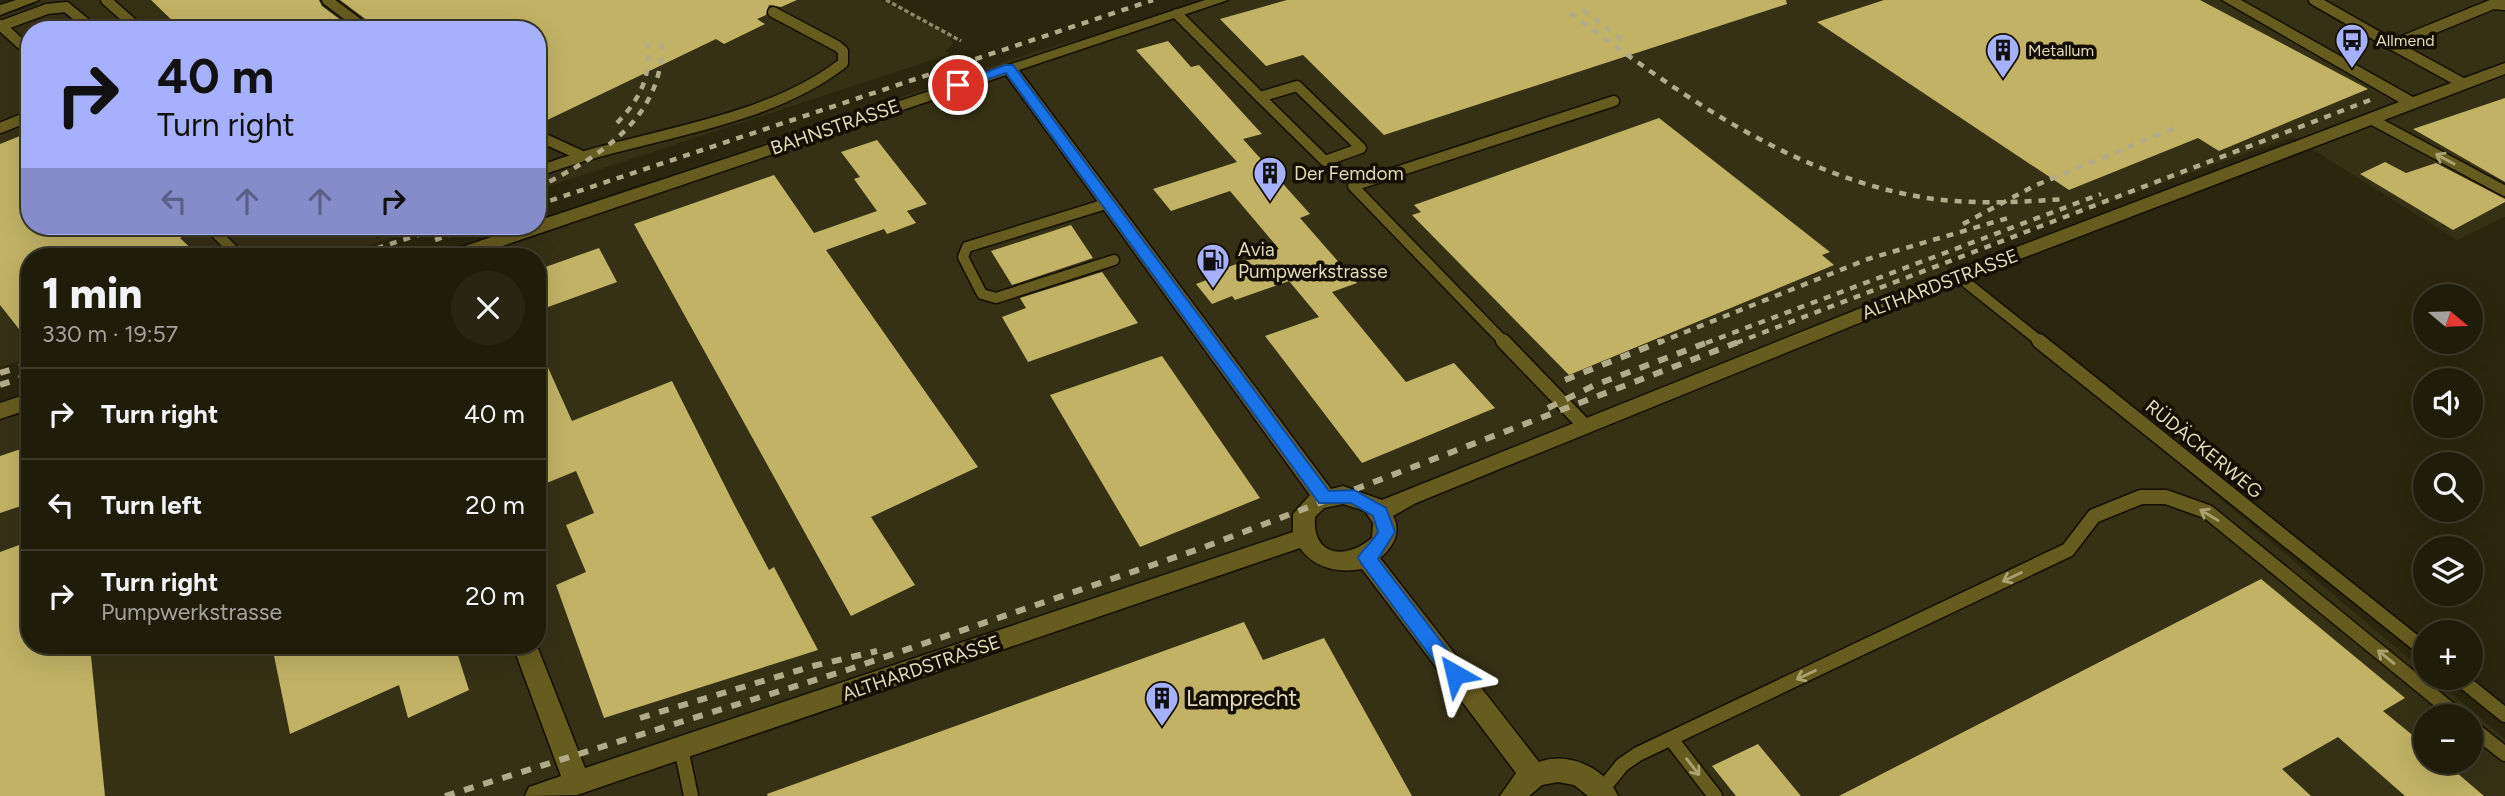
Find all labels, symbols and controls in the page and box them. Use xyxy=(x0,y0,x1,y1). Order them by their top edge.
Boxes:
bus stop icon: Allmend xyxy=(2333,21,2371,70)
building icon: Metallum xyxy=(1984,31,2022,80)
place label: Allmend xyxy=(2376,31,2435,50)
place label: Metallum xyxy=(2028,41,2094,60)
text: 40 m xyxy=(157,46,274,105)
icon: right xyxy=(42,49,133,140)
pin xyxy=(928,55,988,115)
icon: arrive xyxy=(939,66,977,104)
street label: BAHNSTRASSE xyxy=(767,94,903,160)
text: Turn right xyxy=(157,106,295,144)
one-way arrow xyxy=(2435,152,2456,165)
building icon: Der Femdom xyxy=(1251,154,1289,203)
place label: Der Femdom xyxy=(1294,162,1404,185)
icon: left xyxy=(155,182,193,220)
icon: ahead xyxy=(228,182,266,220)
icon: ahead xyxy=(301,182,339,220)
icon: right xyxy=(374,182,412,220)
place label: Avia Pumpwerkstrasse xyxy=(1238,238,1388,283)
fuel station icon: Avia Pumpwerkstrasse xyxy=(1194,241,1232,290)
street label: ALTHARDSTRASSE xyxy=(1859,244,2021,324)
text: 1 min xyxy=(42,268,142,319)
button: close xyxy=(451,271,525,345)
north arrow xyxy=(2413,284,2483,354)
map controls xyxy=(2413,284,2483,774)
text: 330 m · 19:57 xyxy=(42,320,178,348)
button: sound xyxy=(2413,368,2483,438)
icon: right xyxy=(42,395,80,433)
street label: RÜDÄCKERWEG xyxy=(2141,395,2267,503)
text: Turn right xyxy=(101,398,218,430)
text: 40 m xyxy=(464,398,525,430)
button: search xyxy=(2413,452,2483,522)
icon: left xyxy=(42,486,80,524)
text: Turn left xyxy=(101,489,202,521)
text: 20 m xyxy=(465,489,525,521)
one-way arrow xyxy=(2199,508,2219,522)
button: layers xyxy=(2413,536,2483,606)
text: Turn right xyxy=(101,566,218,598)
one-way arrow xyxy=(2001,571,2023,584)
icon: right xyxy=(42,577,80,615)
text: 20 m xyxy=(465,580,525,612)
text: Pumpwerkstrasse xyxy=(101,598,282,626)
button: + xyxy=(2413,620,2483,690)
street label: ALTHARDSTRASSE xyxy=(839,630,1003,706)
position arrow xyxy=(1418,637,1492,711)
one-way arrow xyxy=(2377,649,2395,665)
one-way arrow xyxy=(1796,668,1817,682)
building icon: Lamprecht xyxy=(1143,679,1181,728)
place label: Lamprecht xyxy=(1186,684,1297,712)
button: − xyxy=(2413,704,2483,774)
one-way arrow xyxy=(1685,758,1700,776)

